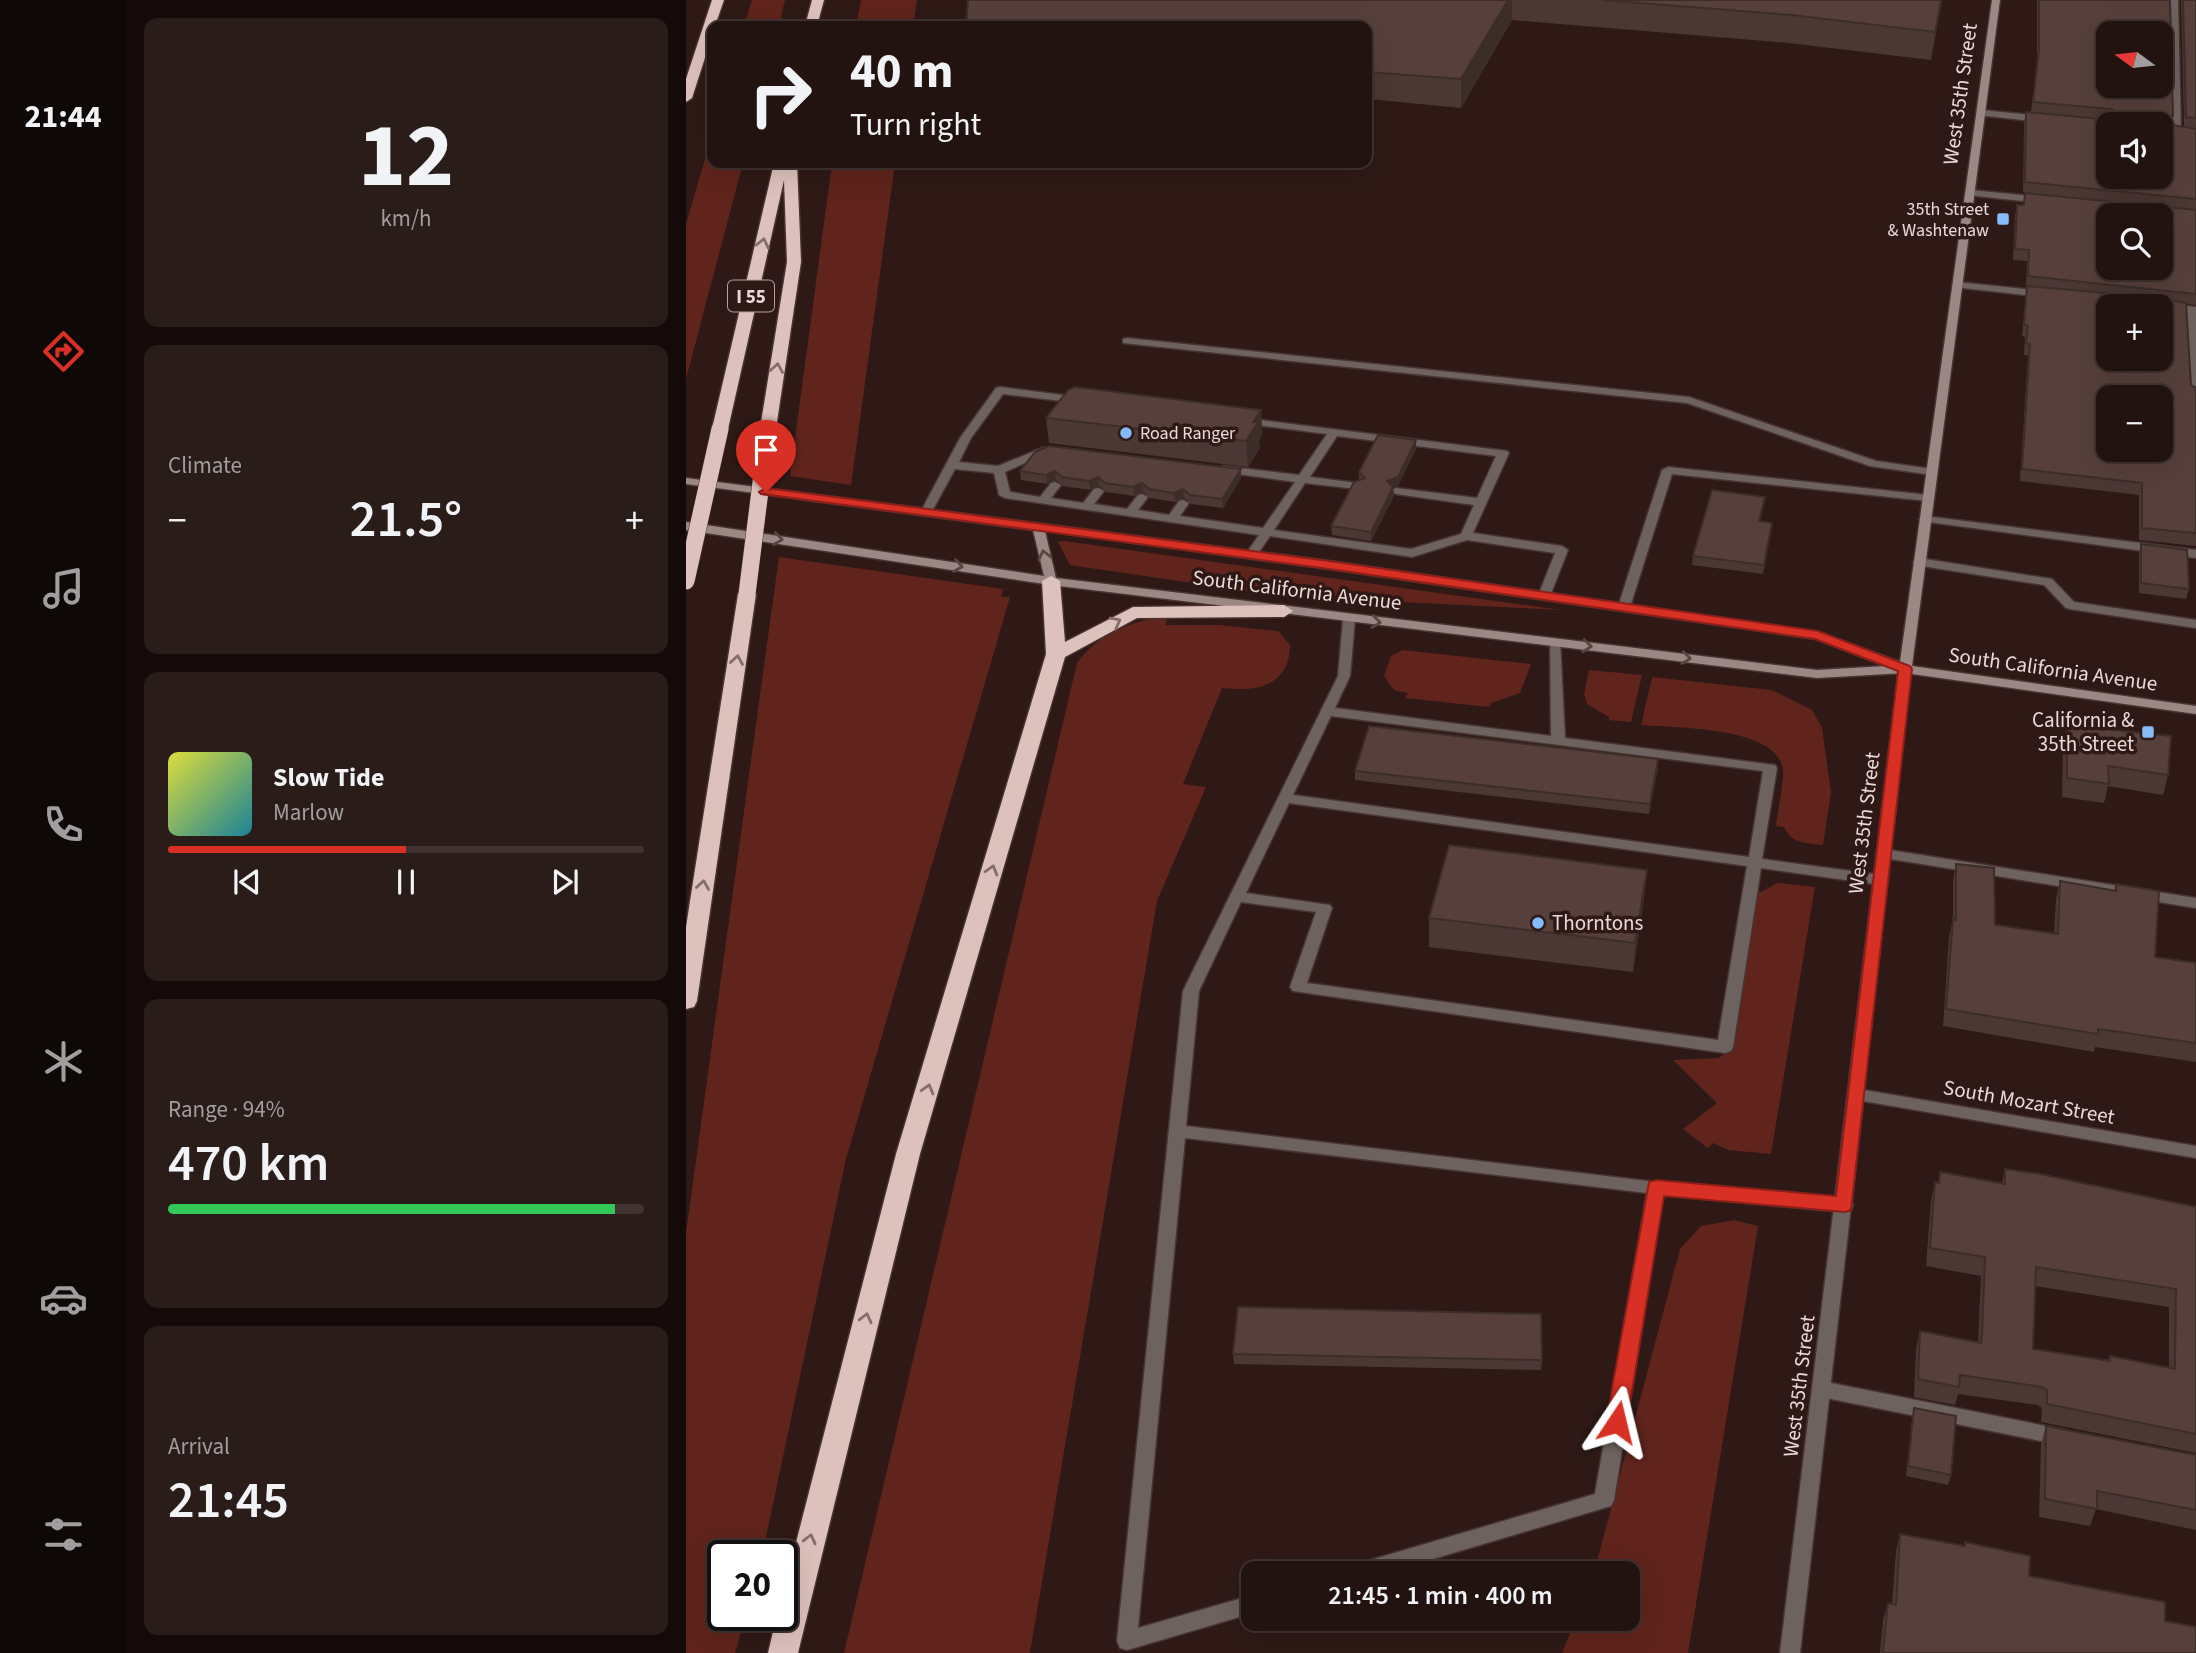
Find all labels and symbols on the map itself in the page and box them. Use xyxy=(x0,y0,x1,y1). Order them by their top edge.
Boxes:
street label: West 35th Street xyxy=(1935,21,1985,167)
north arrow xyxy=(2096,21,2174,98)
place label: 35th Street & Washtenaw xyxy=(1888,197,1989,243)
marker: 35th Street & Washtenaw xyxy=(1995,211,2011,227)
one-way arrow xyxy=(754,237,769,249)
road number: I 55 xyxy=(728,280,774,312)
one-way arrow xyxy=(770,362,785,374)
pin xyxy=(736,420,796,492)
place label: Road Ranger xyxy=(1140,421,1236,446)
marker: Road Ranger xyxy=(1118,425,1134,441)
one-way arrow xyxy=(772,532,784,547)
one-way arrow xyxy=(1038,549,1052,561)
one-way arrow xyxy=(952,558,963,573)
street label: South California Avenue xyxy=(1191,562,1403,618)
one-way arrow xyxy=(1370,614,1382,629)
one-way arrow xyxy=(1109,617,1122,631)
one-way arrow xyxy=(1582,638,1593,653)
street label: South California Avenue xyxy=(1947,639,2159,699)
one-way arrow xyxy=(1681,650,1692,665)
one-way arrow xyxy=(729,654,744,666)
place label: California & 35th Street xyxy=(2032,705,2134,759)
marker: California & 35th Street xyxy=(2140,724,2156,740)
street label: West 35th Street xyxy=(1840,750,1888,896)
one-way arrow xyxy=(984,865,998,877)
one-way arrow xyxy=(696,879,711,891)
place label: Thorntons xyxy=(1552,908,1644,938)
marker: Thorntons xyxy=(1530,915,1546,931)
street label: South Mozart Street xyxy=(1941,1072,2117,1132)
one-way arrow xyxy=(919,1083,934,1095)
one-way arrow xyxy=(858,1313,872,1325)
street label: West 35th Street xyxy=(1775,1313,1823,1459)
position arrow xyxy=(1580,1385,1654,1459)
one-way arrow xyxy=(802,1533,816,1545)
speed limit sign: 20 xyxy=(707,1540,798,1631)

